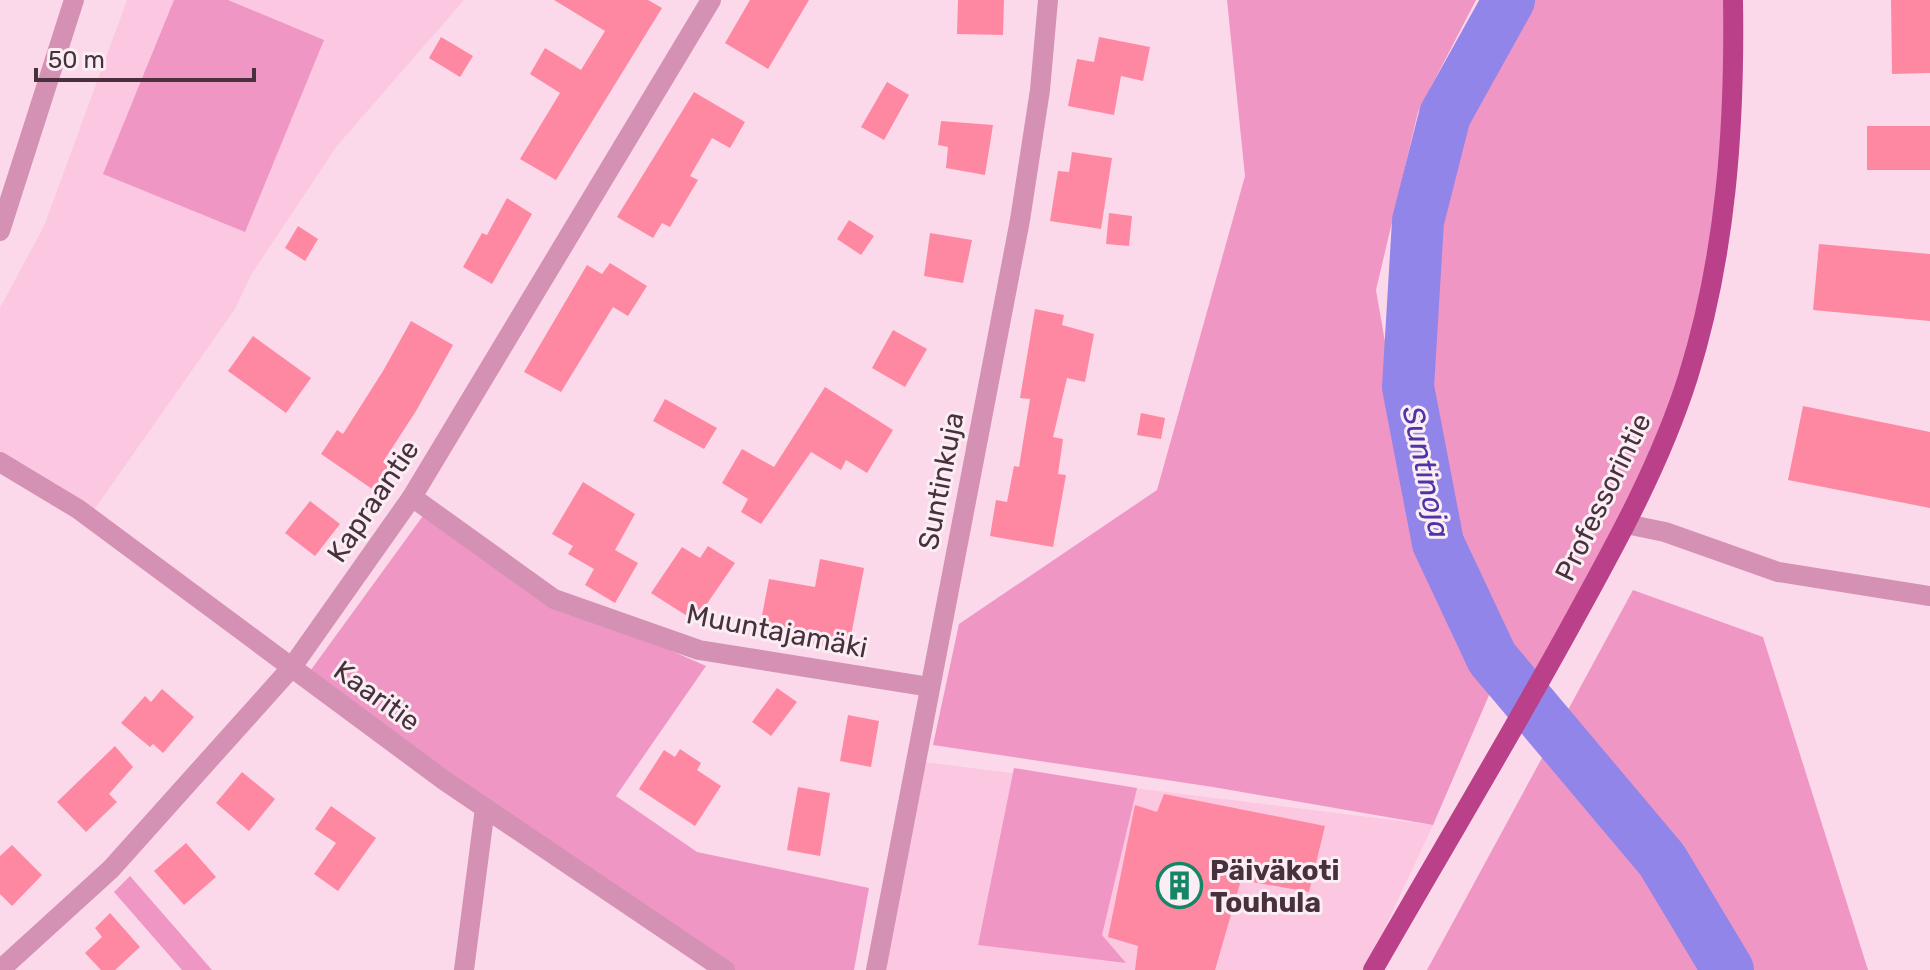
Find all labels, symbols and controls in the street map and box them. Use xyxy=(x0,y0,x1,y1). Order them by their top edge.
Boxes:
scale bar xyxy=(36,32,254,82)
text: 50 m xyxy=(48,46,105,74)
water label: Suntinoja xyxy=(1394,403,1458,541)
street label: Professorintie xyxy=(1548,408,1658,586)
street label: Suntinkuja xyxy=(911,409,971,553)
street label: Kapraantie xyxy=(320,434,426,568)
street label: Muuntajamäki xyxy=(684,597,870,665)
street label: Kaaritie xyxy=(328,654,426,738)
place label: Päiväkoti Touhula xyxy=(1210,854,1340,919)
building icon: Päiväkoti Touhula xyxy=(1155,862,1203,910)

